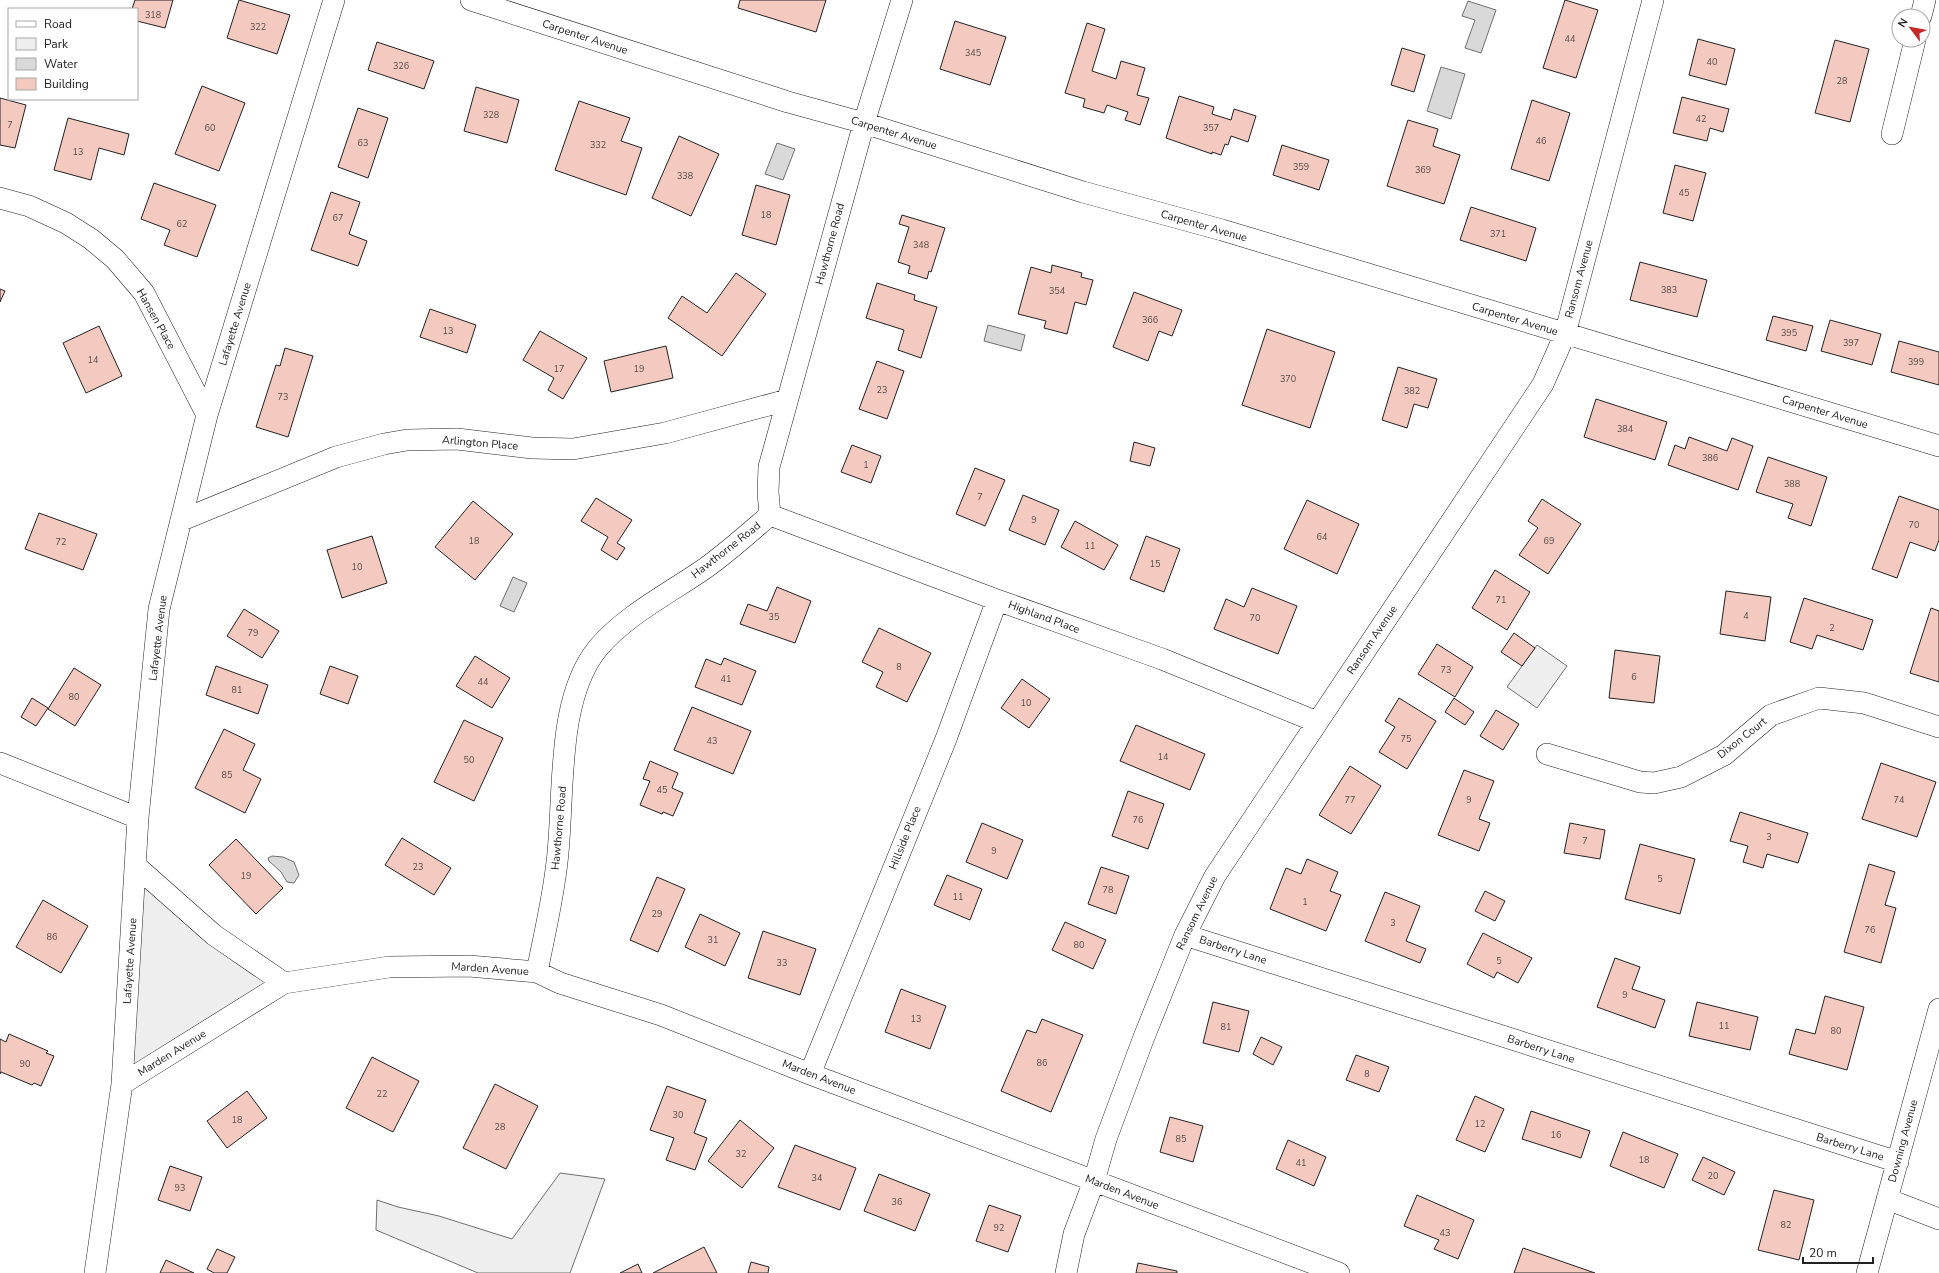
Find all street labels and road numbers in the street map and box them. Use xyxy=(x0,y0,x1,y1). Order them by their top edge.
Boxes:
street label: Carpenter Avenue xyxy=(540,16,630,58)
street label: Carpenter Avenue xyxy=(849,113,939,153)
street label: Hawthorne Road xyxy=(812,201,848,287)
street label: Carpenter Avenue xyxy=(1159,206,1249,246)
street label: Ransom Avenue xyxy=(1561,238,1597,320)
street label: Lafayette Avenue xyxy=(215,280,255,367)
street label: Hansen Place xyxy=(133,286,179,352)
street label: Carpenter Avenue xyxy=(1470,299,1560,339)
street label: Carpenter Avenue xyxy=(1780,392,1870,432)
street label: Arlington Place xyxy=(441,432,519,454)
street label: Hawthorne Road xyxy=(688,518,764,582)
street label: Lafayette Avenue xyxy=(145,594,171,682)
street label: Highland Place xyxy=(1006,597,1082,637)
street label: Ransom Avenue xyxy=(1343,602,1401,678)
street label: Dixon Court xyxy=(1714,714,1770,762)
street label: Hawthorne Road xyxy=(548,785,570,871)
street label: Hillside Place xyxy=(885,804,925,872)
street label: Ransom Avenue xyxy=(1173,873,1221,952)
street label: Lafayette Avenue xyxy=(120,917,140,1005)
street label: Barberry Lane xyxy=(1197,932,1269,968)
street label: Marden Avenue xyxy=(451,959,530,979)
street label: Marden Avenue xyxy=(135,1026,209,1080)
street label: Barberry Lane xyxy=(1505,1031,1577,1067)
street label: Marden Avenue xyxy=(780,1056,858,1098)
street label: Downing Avenue xyxy=(1885,1098,1921,1184)
street label: Barberry Lane xyxy=(1814,1130,1886,1164)
street label: Marden Avenue xyxy=(1083,1171,1161,1213)

